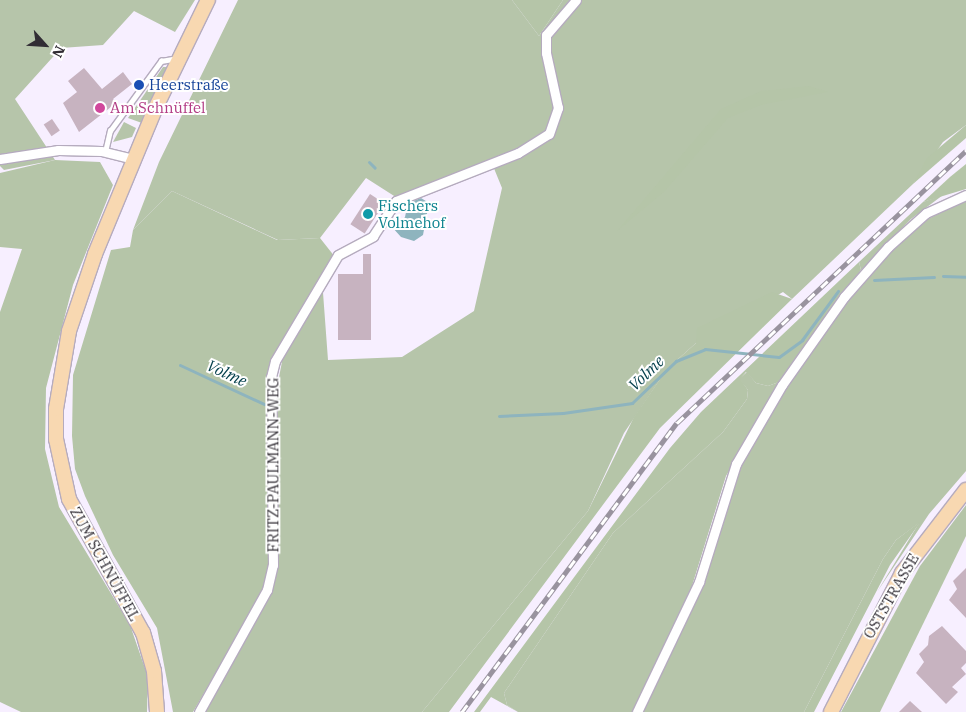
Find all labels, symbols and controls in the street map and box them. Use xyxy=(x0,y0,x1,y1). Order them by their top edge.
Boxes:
north arrow xyxy=(20,20,70,70)
text: N xyxy=(48,43,69,60)
place label: Heerstraße xyxy=(149,76,229,94)
marker: Heerstraße xyxy=(133,79,145,91)
place label: Am Schnüffel xyxy=(110,99,206,117)
marker: Am Schnüffel xyxy=(94,102,106,114)
place label: Fischers Volmehof xyxy=(378,196,445,231)
marker: Fischers Volmehof xyxy=(362,208,374,220)
water label: Volme xyxy=(624,352,668,394)
water label: Volme xyxy=(204,355,250,391)
street label: FRITZ-PAULMANN-WEG xyxy=(264,377,282,553)
street label: ZUM SCHNÜFFEL xyxy=(66,504,144,624)
street label: OSTSTRASSE xyxy=(859,550,923,642)

